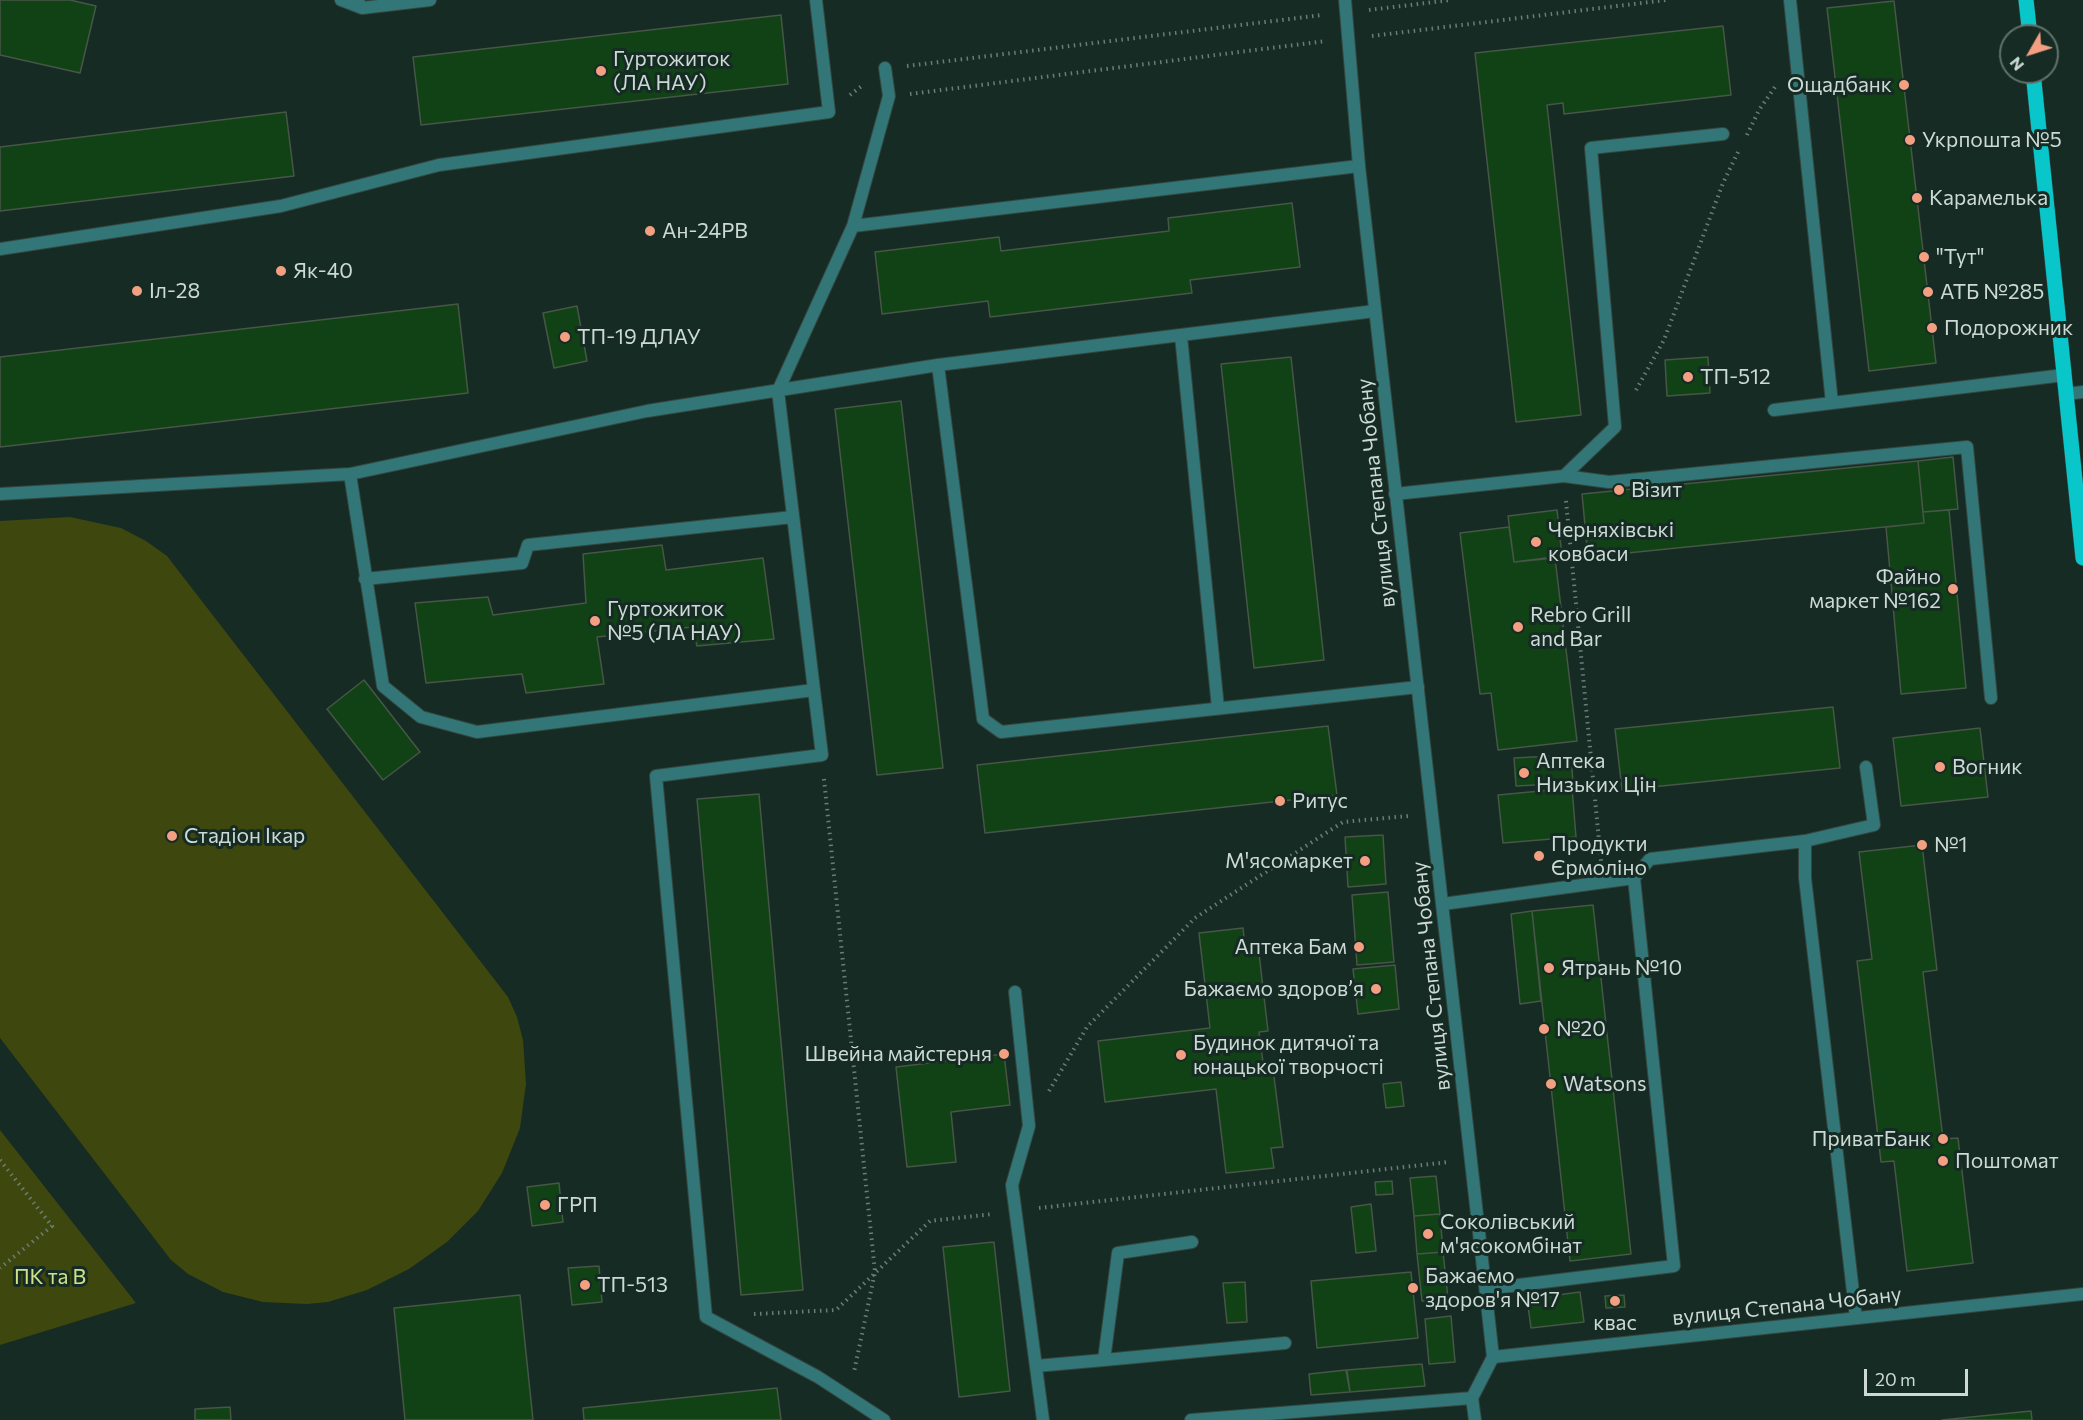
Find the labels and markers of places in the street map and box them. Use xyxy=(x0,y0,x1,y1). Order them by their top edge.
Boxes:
place label: Гуртожиток (ЛА НАУ) xyxy=(613,46,731,96)
marker: Гуртожиток (ЛА НАУ) xyxy=(594,64,608,78)
place label: Ощадбанк xyxy=(1787,72,1892,98)
marker: Ощадбанк xyxy=(1897,78,1911,92)
place label: Укрпошта №5 xyxy=(1922,127,2062,153)
marker: Укрпошта №5 xyxy=(1903,133,1917,147)
place label: Карамелька xyxy=(1929,185,2048,211)
marker: Карамелька xyxy=(1910,191,1924,205)
place label: Ан-24РВ xyxy=(662,218,748,244)
marker: Ан-24РВ xyxy=(643,224,657,238)
place label: "Тут" xyxy=(1936,244,1984,270)
marker: "Тут" xyxy=(1917,250,1931,264)
place label: Як-40 xyxy=(293,258,353,284)
marker: Як-40 xyxy=(274,264,288,278)
place label: Іл-28 xyxy=(149,278,200,304)
place label: АТБ №285 xyxy=(1940,279,2044,305)
marker: Іл-28 xyxy=(130,284,144,298)
marker: АТБ №285 xyxy=(1921,285,1935,299)
place label: Подорожник xyxy=(1944,315,2073,341)
marker: Подорожник xyxy=(1925,321,1939,335)
place label: ТП-19 ДЛАУ xyxy=(577,324,701,350)
marker: ТП-19 ДЛАУ xyxy=(558,330,572,344)
place label: ТП-512 xyxy=(1700,364,1771,390)
marker: ТП-512 xyxy=(1681,370,1695,384)
place label: Візит xyxy=(1631,477,1682,503)
marker: Візит xyxy=(1612,483,1626,497)
place label: Черняхівські ковбаси xyxy=(1548,517,1674,567)
marker: Черняхівські ковбаси xyxy=(1529,535,1543,549)
place label: Файно маркет №162 xyxy=(1809,564,1941,614)
marker: Файно маркет №162 xyxy=(1946,582,1960,596)
place label: Гуртожиток №5 (ЛА НАУ) xyxy=(607,596,741,646)
place label: Rebro Grill and Bar xyxy=(1530,602,1631,652)
marker: Гуртожиток №5 (ЛА НАУ) xyxy=(588,614,602,628)
marker: Rebro Grill and Bar xyxy=(1511,620,1525,634)
place label: Аптека Низьких Цін xyxy=(1536,748,1657,798)
place label: Вогник xyxy=(1952,754,2023,780)
marker: Вогник xyxy=(1933,760,1947,774)
marker: Аптека Низьких Цін xyxy=(1517,766,1531,780)
place label: Ритус xyxy=(1292,788,1348,814)
marker: Ритус xyxy=(1273,794,1287,808)
place label: Стадіон Ікар xyxy=(184,823,305,849)
marker: Стадіон Ікар xyxy=(165,829,179,843)
place label: Продукти Єрмоліно xyxy=(1551,831,1648,881)
place label: №1 xyxy=(1934,832,1968,858)
marker: №1 xyxy=(1915,838,1929,852)
place label: М'ясомаркет xyxy=(1225,848,1353,874)
marker: Продукти Єрмоліно xyxy=(1532,849,1546,863)
marker: М'ясомаркет xyxy=(1358,854,1372,868)
place label: Аптека Бам xyxy=(1235,934,1347,960)
marker: Аптека Бам xyxy=(1352,940,1366,954)
place label: Ятрань №10 xyxy=(1561,955,1682,981)
marker: Ятрань №10 xyxy=(1542,961,1556,975)
place label: Бажаємо здоров’я xyxy=(1184,976,1364,1002)
marker: Бажаємо здоров’я xyxy=(1369,982,1383,996)
place label: №20 xyxy=(1556,1016,1606,1042)
marker: №20 xyxy=(1537,1022,1551,1036)
place label: Будинок дитячої та юнацької творчості xyxy=(1193,1030,1384,1080)
place label: Швейна майстерня xyxy=(805,1041,992,1067)
marker: Швейна майстерня xyxy=(997,1047,1011,1061)
marker: Будинок дитячої та юнацької творчості xyxy=(1174,1048,1188,1062)
place label: Watsons xyxy=(1563,1071,1647,1097)
marker: Watsons xyxy=(1544,1077,1558,1091)
place label: ПриватБанк xyxy=(1812,1126,1931,1152)
marker: ПриватБанк xyxy=(1936,1132,1950,1146)
place label: Поштомат xyxy=(1955,1148,2059,1174)
marker: Поштомат xyxy=(1936,1154,1950,1168)
place label: ГРП xyxy=(557,1192,598,1218)
marker: ГРП xyxy=(538,1198,552,1212)
place label: Соколівський м'ясокомбінат xyxy=(1440,1209,1582,1259)
marker: Соколівський м'ясокомбінат xyxy=(1421,1227,1435,1241)
place label: Бажаємо здоров'я №17 xyxy=(1425,1263,1560,1313)
place label: ТП-513 xyxy=(597,1272,668,1298)
marker: ТП-513 xyxy=(578,1278,592,1292)
marker: Бажаємо здоров'я №17 xyxy=(1406,1281,1420,1295)
marker: квас xyxy=(1608,1294,1622,1308)
place label: квас xyxy=(1593,1310,1637,1336)

